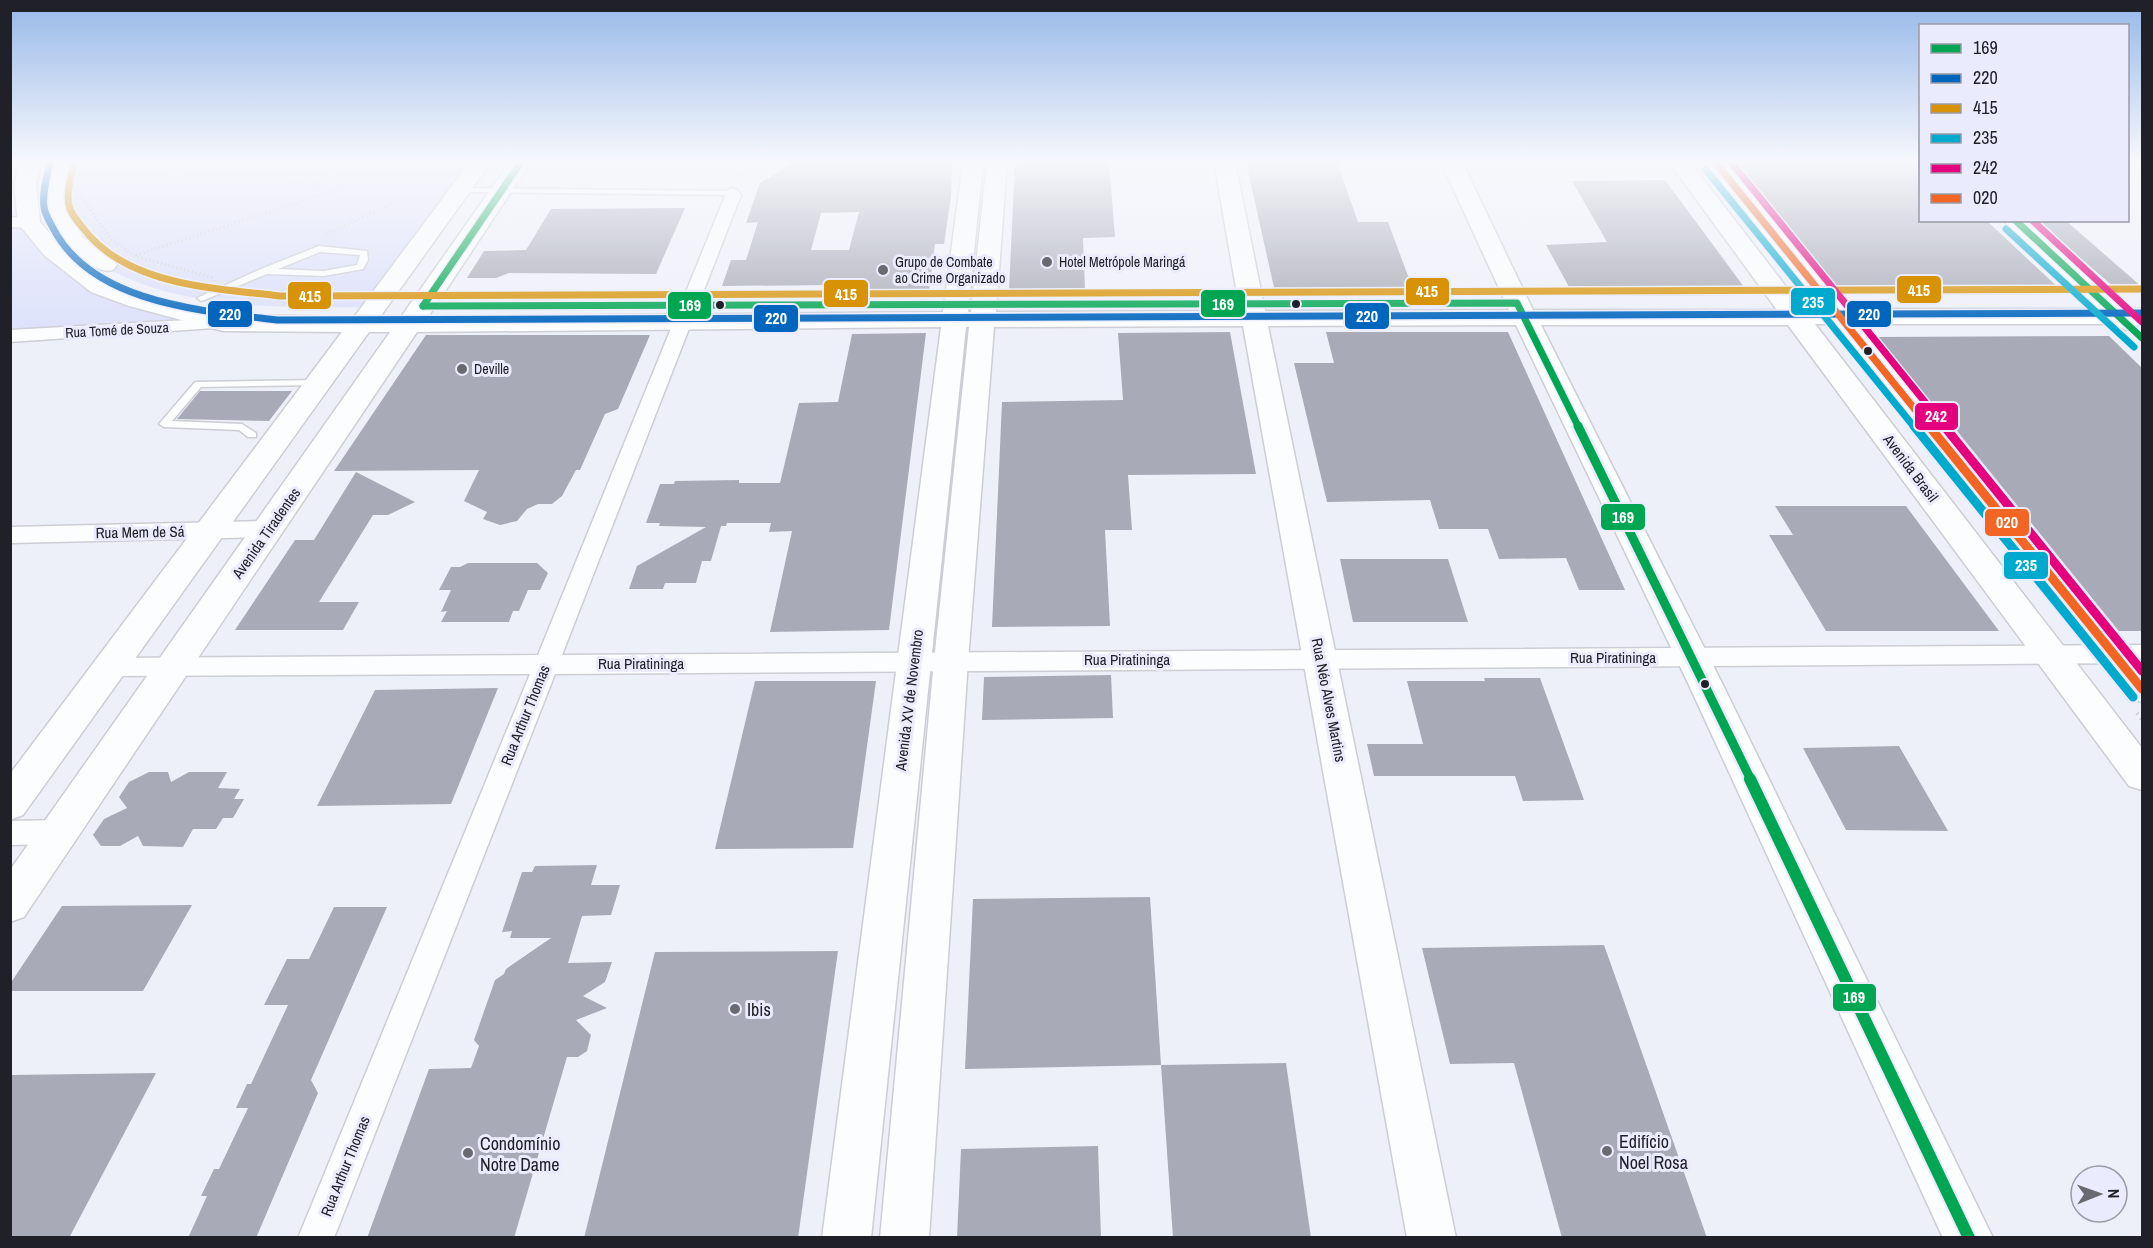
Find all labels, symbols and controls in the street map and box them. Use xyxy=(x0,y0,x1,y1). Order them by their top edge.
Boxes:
legend xyxy=(1919,24,2129,222)
text: 169 xyxy=(1973,35,1998,60)
text: 220 xyxy=(1973,65,1998,90)
text: 415 xyxy=(1973,95,1998,120)
text: 235 xyxy=(1973,125,1998,150)
text: 242 xyxy=(1973,155,1998,180)
text: 020 xyxy=(1973,185,1998,210)
place label: Grupo de Combate ao Crime Organizado xyxy=(895,253,1005,287)
place label: Hotel Metrópole Maringá xyxy=(1059,253,1186,271)
marker: Hotel Metrópole Maringá xyxy=(1040,255,1054,269)
marker: Grupo de Combate ao Crime Organizado xyxy=(876,263,890,277)
line badge: 415 xyxy=(1896,275,1942,304)
line badge: 415 xyxy=(1405,277,1450,306)
line badge: 415 xyxy=(823,279,869,308)
text: 415 xyxy=(1908,279,1930,301)
text: 415 xyxy=(1416,280,1438,302)
line badge: 415 xyxy=(287,281,332,310)
text: 415 xyxy=(835,283,857,305)
text: 415 xyxy=(299,285,321,307)
line badge: 235 xyxy=(1790,287,1836,316)
line badge: 169 xyxy=(1200,289,1246,318)
line badge: 169 xyxy=(667,291,712,320)
text: 235 xyxy=(1802,291,1824,313)
text: 169 xyxy=(1212,293,1234,315)
text: 169 xyxy=(679,294,701,316)
unlabelled marker xyxy=(1290,298,1302,310)
unlabelled marker xyxy=(714,299,726,311)
line badge: 220 xyxy=(207,300,253,328)
line badge: 220 xyxy=(1846,300,1892,328)
line badge: 220 xyxy=(1344,302,1390,330)
text: 220 xyxy=(219,303,241,325)
text: 220 xyxy=(1858,303,1880,325)
line badge: 220 xyxy=(753,304,799,333)
text: 220 xyxy=(1356,305,1378,327)
text: 220 xyxy=(765,307,787,329)
street label: Rua Tomé de Souza xyxy=(65,318,170,342)
unlabelled marker xyxy=(1862,345,1874,357)
place label: Deville xyxy=(474,360,509,378)
marker: Deville xyxy=(455,362,469,376)
line badge: 242 xyxy=(1914,402,1959,431)
text: 242 xyxy=(1925,405,1947,427)
street label: Avenida Brasil xyxy=(1878,429,1943,506)
street label: Avenida Tiradentes xyxy=(226,483,305,584)
line badge: 169 xyxy=(1600,503,1646,531)
text: 169 xyxy=(1612,506,1634,528)
line badge: 020 xyxy=(1984,508,2030,537)
text: 020 xyxy=(1996,511,2018,533)
street label: Rua Mem de Sá xyxy=(95,521,185,543)
line badge: 235 xyxy=(2003,551,2049,580)
text: 235 xyxy=(2015,554,2037,576)
street label: Avenida XV de Novembro xyxy=(890,628,928,773)
street label: Rua Néo Alves Martins xyxy=(1307,636,1351,764)
street label: Rua Piratininga xyxy=(1570,647,1656,668)
street label: Rua Piratininga xyxy=(1084,649,1170,670)
street label: Rua Piratininga xyxy=(598,653,684,674)
street label: Rua Arthur Thomas xyxy=(495,662,555,768)
unlabelled marker xyxy=(1699,678,1711,690)
line badge: 169 xyxy=(1832,983,1877,1012)
text: 169 xyxy=(1843,986,1865,1008)
place label: Ibis xyxy=(747,997,771,1022)
marker: Ibis xyxy=(728,1002,742,1016)
street label: Rua Arthur Thomas xyxy=(315,1113,375,1219)
place label: Edifício Noel Rosa xyxy=(1619,1129,1688,1175)
place label: Condomínio Notre Dame xyxy=(480,1131,560,1177)
marker: Edifício Noel Rosa xyxy=(1600,1144,1614,1158)
marker: Condomínio Notre Dame xyxy=(461,1146,475,1160)
north arrow xyxy=(2069,1164,2129,1224)
text: N xyxy=(2103,1189,2125,1199)

